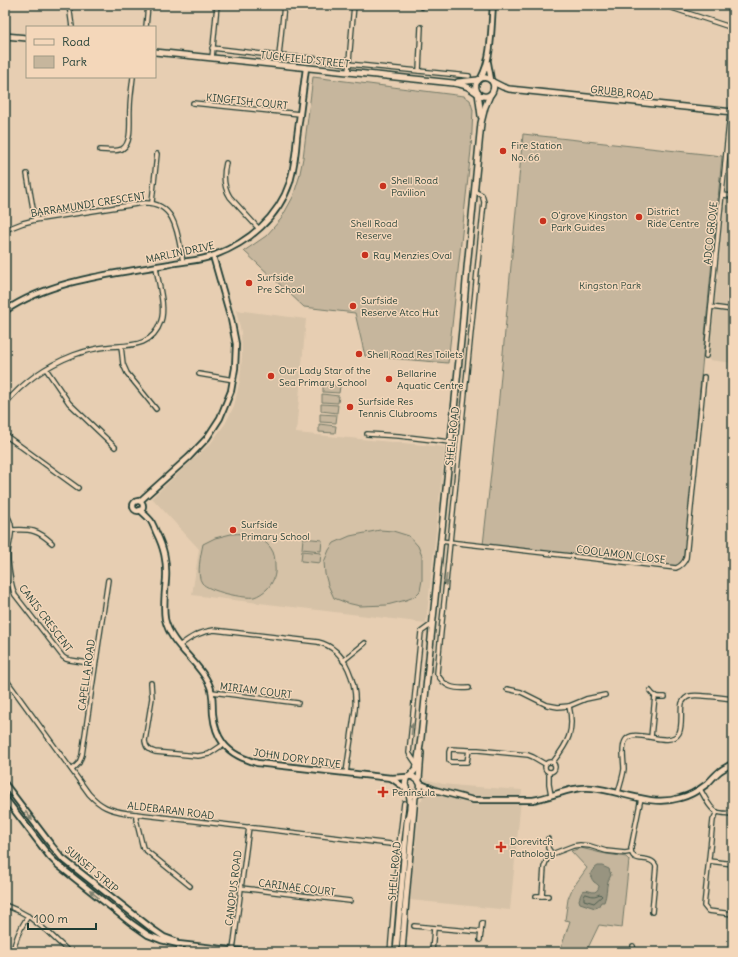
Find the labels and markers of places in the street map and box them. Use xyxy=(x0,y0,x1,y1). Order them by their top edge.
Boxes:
place label: Fire Station No. 66 xyxy=(511,139,562,164)
marker: Fire Station No. 66 xyxy=(498,146,508,156)
place label: Shell Road Pavilion xyxy=(391,174,438,199)
marker: Shell Road Pavilion xyxy=(378,181,388,191)
place label: District Ride Centre xyxy=(647,205,699,230)
place label: O'grove Kingston Park Guides xyxy=(551,209,628,234)
marker: District Ride Centre xyxy=(634,212,644,222)
marker: O'grove Kingston Park Guides xyxy=(538,216,548,226)
place label: Ray Menzies Oval xyxy=(373,249,452,262)
marker: Ray Menzies Oval xyxy=(360,250,370,260)
place label: Surfside Pre School xyxy=(257,271,304,296)
marker: Surfside Pre School xyxy=(244,278,254,288)
place label: Surfside Reserve Atco Hut xyxy=(361,294,439,319)
marker: Surfside Reserve Atco Hut xyxy=(348,301,358,311)
place label: Shell Road Res Toilets xyxy=(367,348,463,361)
marker: Shell Road Res Toilets xyxy=(354,349,364,359)
place label: Our Lady Star of the Sea Primary School xyxy=(279,364,371,389)
place label: Bellarine Aquatic Centre xyxy=(397,367,464,392)
marker: Our Lady Star of the Sea Primary School xyxy=(266,371,276,381)
marker: Bellarine Aquatic Centre xyxy=(384,374,394,384)
place label: Surfside Res Tennis Clubrooms xyxy=(358,395,438,420)
marker: Surfside Res Tennis Clubrooms xyxy=(345,402,355,412)
place label: Surfside Primary School xyxy=(241,518,310,543)
marker: Surfside Primary School xyxy=(228,525,238,535)
marker: Peninsula xyxy=(377,786,389,798)
place label: Peninsula xyxy=(392,786,435,799)
place label: Dorevitch Pathology xyxy=(510,835,555,860)
marker: Dorevitch Pathology xyxy=(495,841,507,853)

